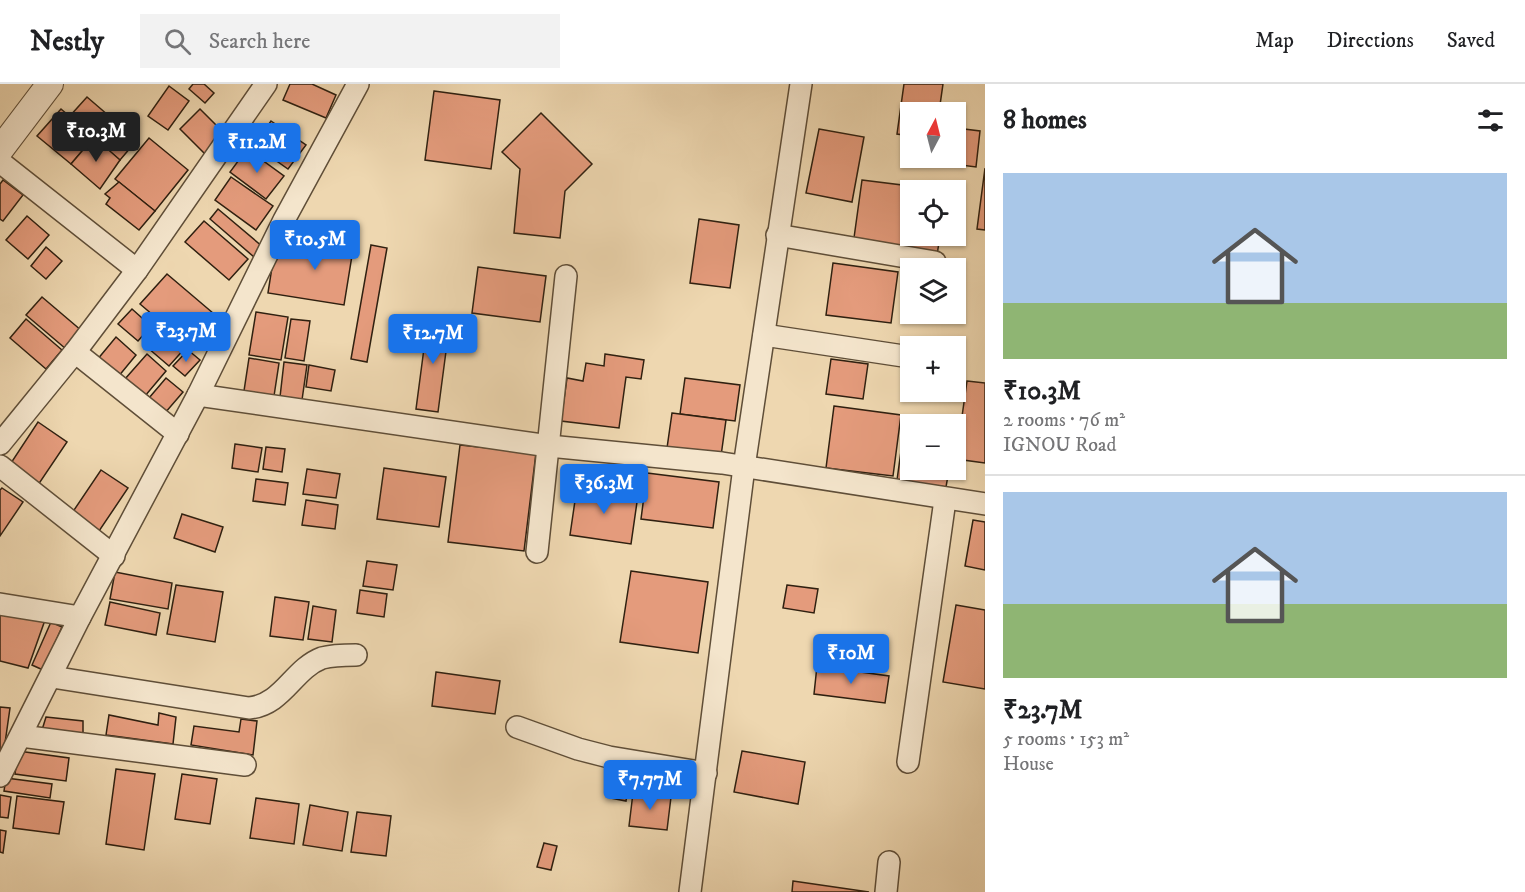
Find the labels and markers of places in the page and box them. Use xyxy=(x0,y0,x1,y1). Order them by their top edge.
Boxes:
pin: ₹10.3M xyxy=(47,112,145,163)
pin: ₹11.2M xyxy=(208,123,306,174)
pin: ₹10.5M xyxy=(266,220,364,271)
pin: ₹23.7M xyxy=(137,312,235,363)
pin: ₹12.7M xyxy=(384,314,482,365)
pin: ₹36.3M xyxy=(555,464,653,515)
pin: ₹10M xyxy=(815,634,887,685)
pin: ₹7.77M xyxy=(601,760,699,811)

